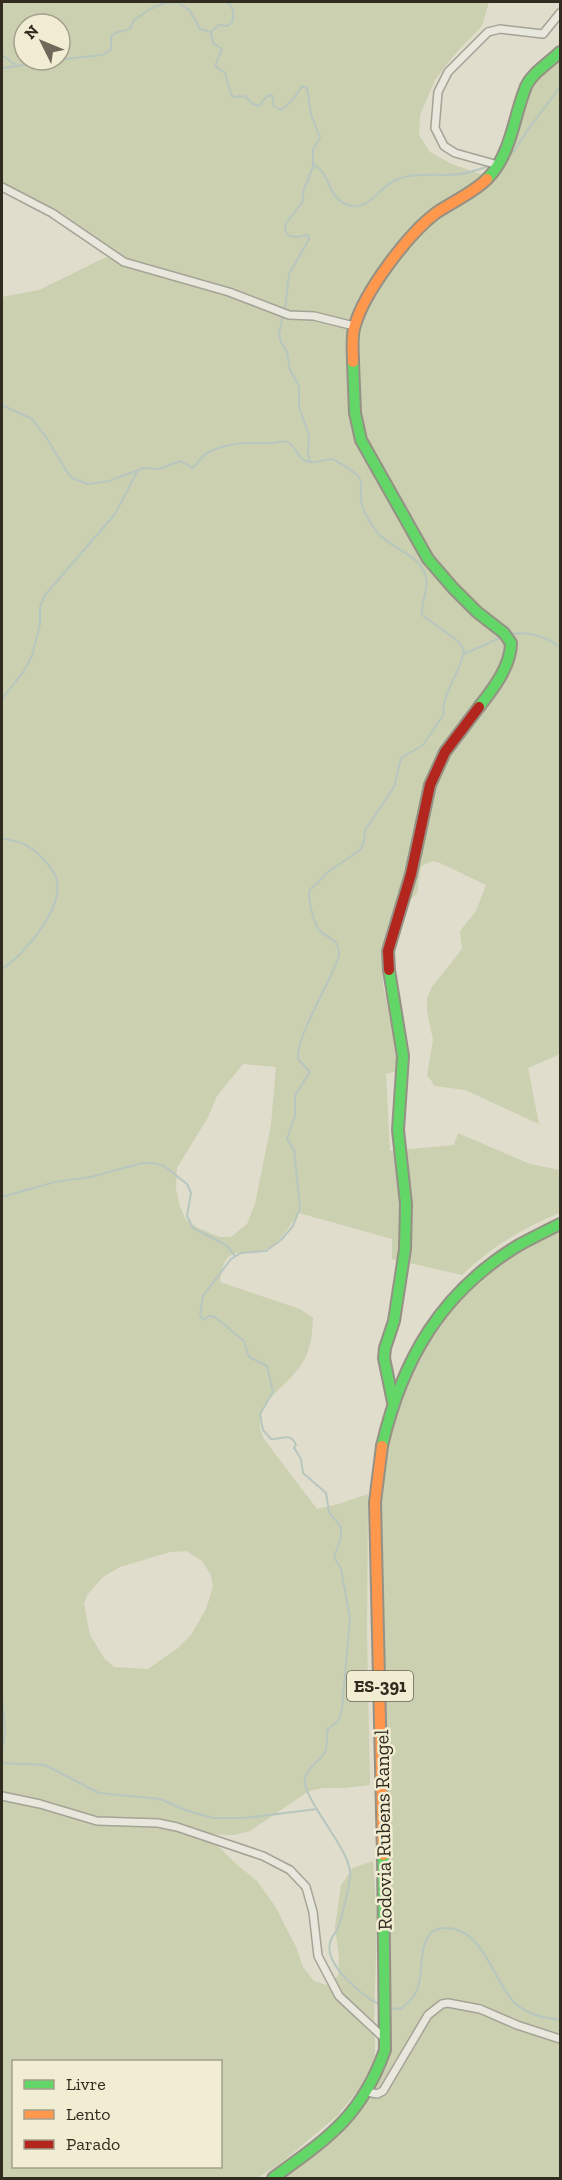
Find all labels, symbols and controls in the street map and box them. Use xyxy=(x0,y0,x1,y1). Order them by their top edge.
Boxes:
north arrow xyxy=(12,12,72,72)
text: N xyxy=(20,21,42,43)
road number: ES-391 xyxy=(347,1671,413,1701)
street label: Rodovia Rubens Rangel xyxy=(369,1729,397,1931)
legend xyxy=(12,2060,222,2168)
text: Livre xyxy=(66,2073,106,2095)
text: Lento xyxy=(66,2103,111,2125)
text: Parado xyxy=(66,2133,120,2155)

